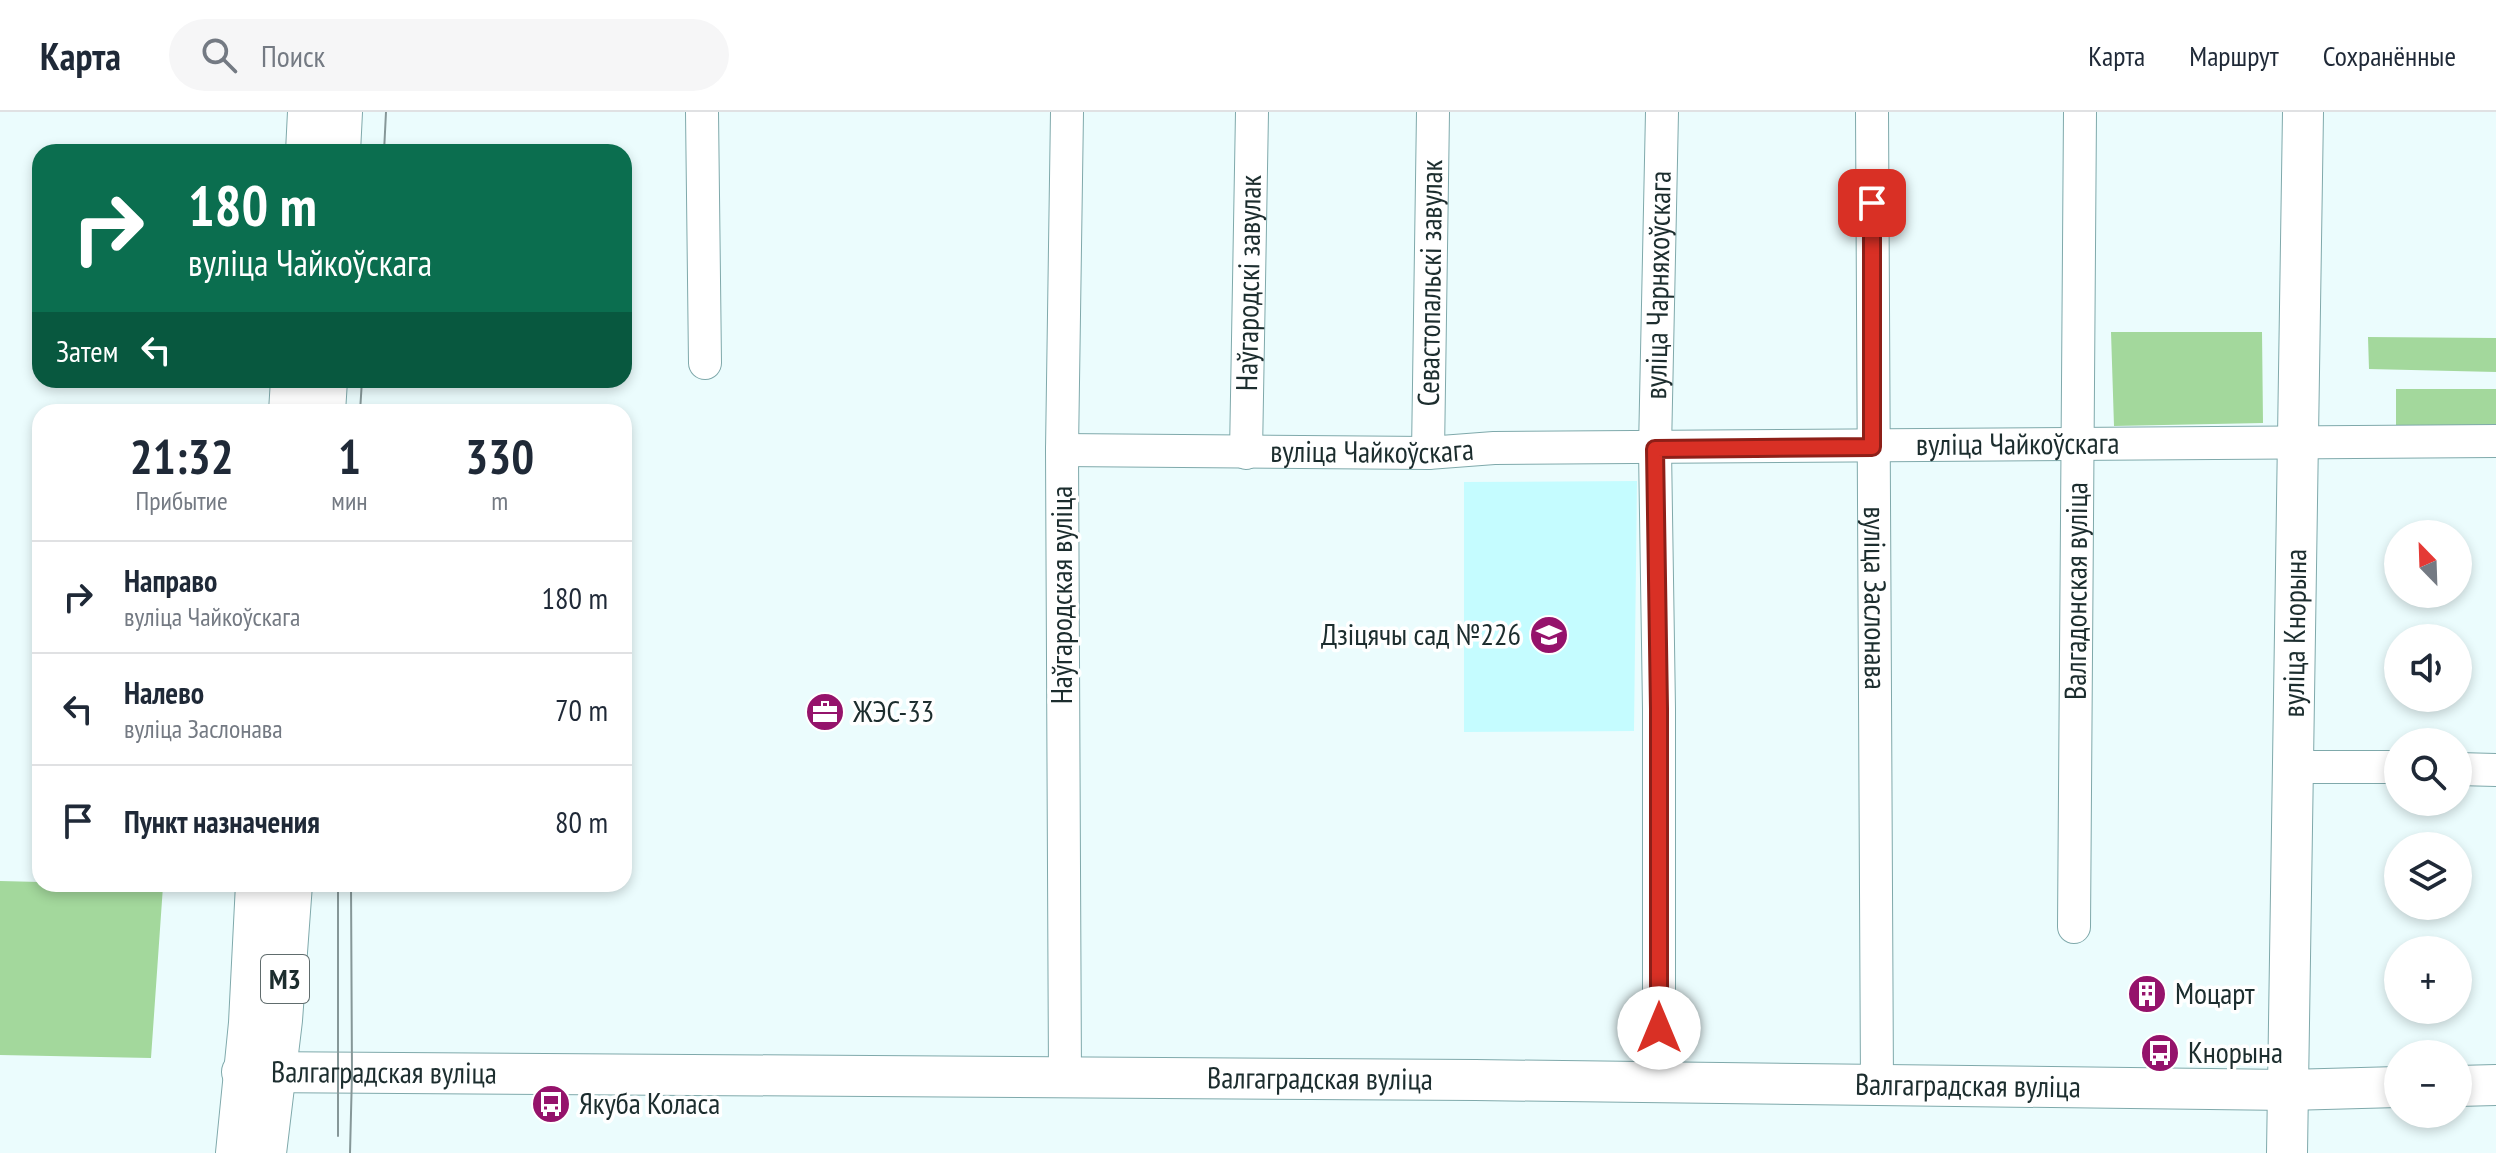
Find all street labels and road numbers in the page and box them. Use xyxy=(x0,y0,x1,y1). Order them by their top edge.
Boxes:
street label: Севастопальскі завулак xyxy=(1408,159,1450,407)
street label: вуліца Чарняхоўскага xyxy=(1635,170,1679,400)
street label: Наўгародскі завулак xyxy=(1226,174,1269,391)
street label: вуліца Чайкоўскага xyxy=(1916,423,2120,463)
street label: вуліца Чайкоўскага xyxy=(1270,429,1475,471)
street label: Валгадонская вуліца xyxy=(2055,482,2095,700)
street label: Наўгародская вуліца xyxy=(1041,486,1080,704)
street label: вуліца Заслонава xyxy=(1856,506,1896,690)
street label: вуліца Кнорына xyxy=(2273,549,2314,718)
road number: М3 xyxy=(261,955,309,1003)
street label: Валгаградская вуліца xyxy=(271,1051,497,1092)
street label: Валгаградская вуліца xyxy=(1207,1057,1433,1098)
street label: Валгаградская вуліца xyxy=(1855,1064,2081,1105)

